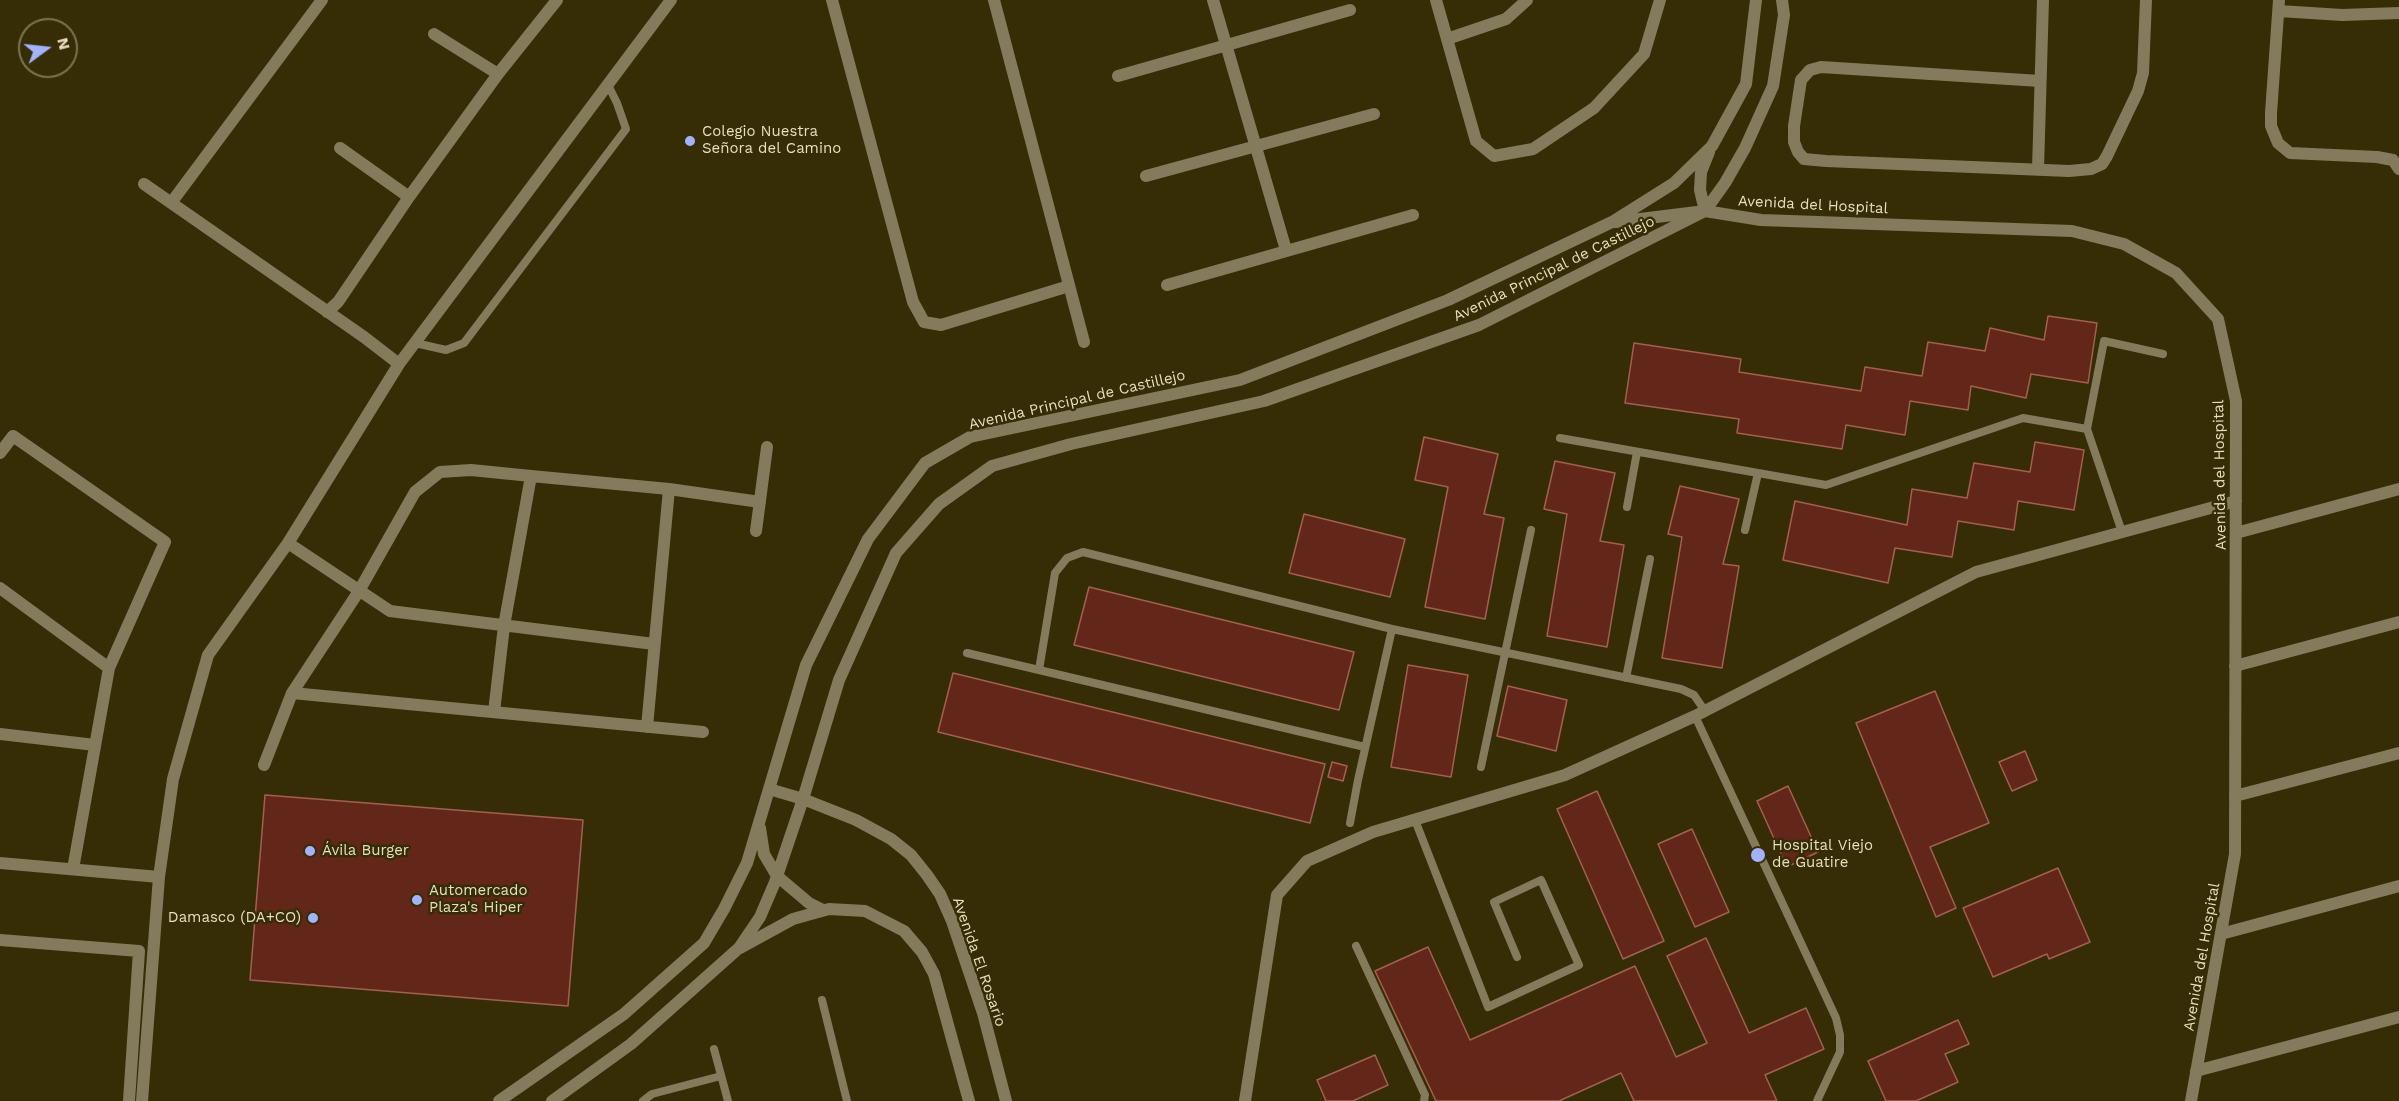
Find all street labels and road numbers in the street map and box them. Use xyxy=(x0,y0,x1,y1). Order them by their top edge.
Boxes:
street label: Avenida del Hospital xyxy=(1737,192,1889,218)
street label: Avenida Principal de Castillejo xyxy=(1450,212,1658,326)
street label: Avenida Principal de Castillejo xyxy=(967,366,1187,434)
street label: Avenida del Hospital xyxy=(2210,400,2230,550)
street label: Avenida del Hospital xyxy=(2180,881,2224,1033)
street label: Avenida El Rosario xyxy=(948,895,1010,1029)

